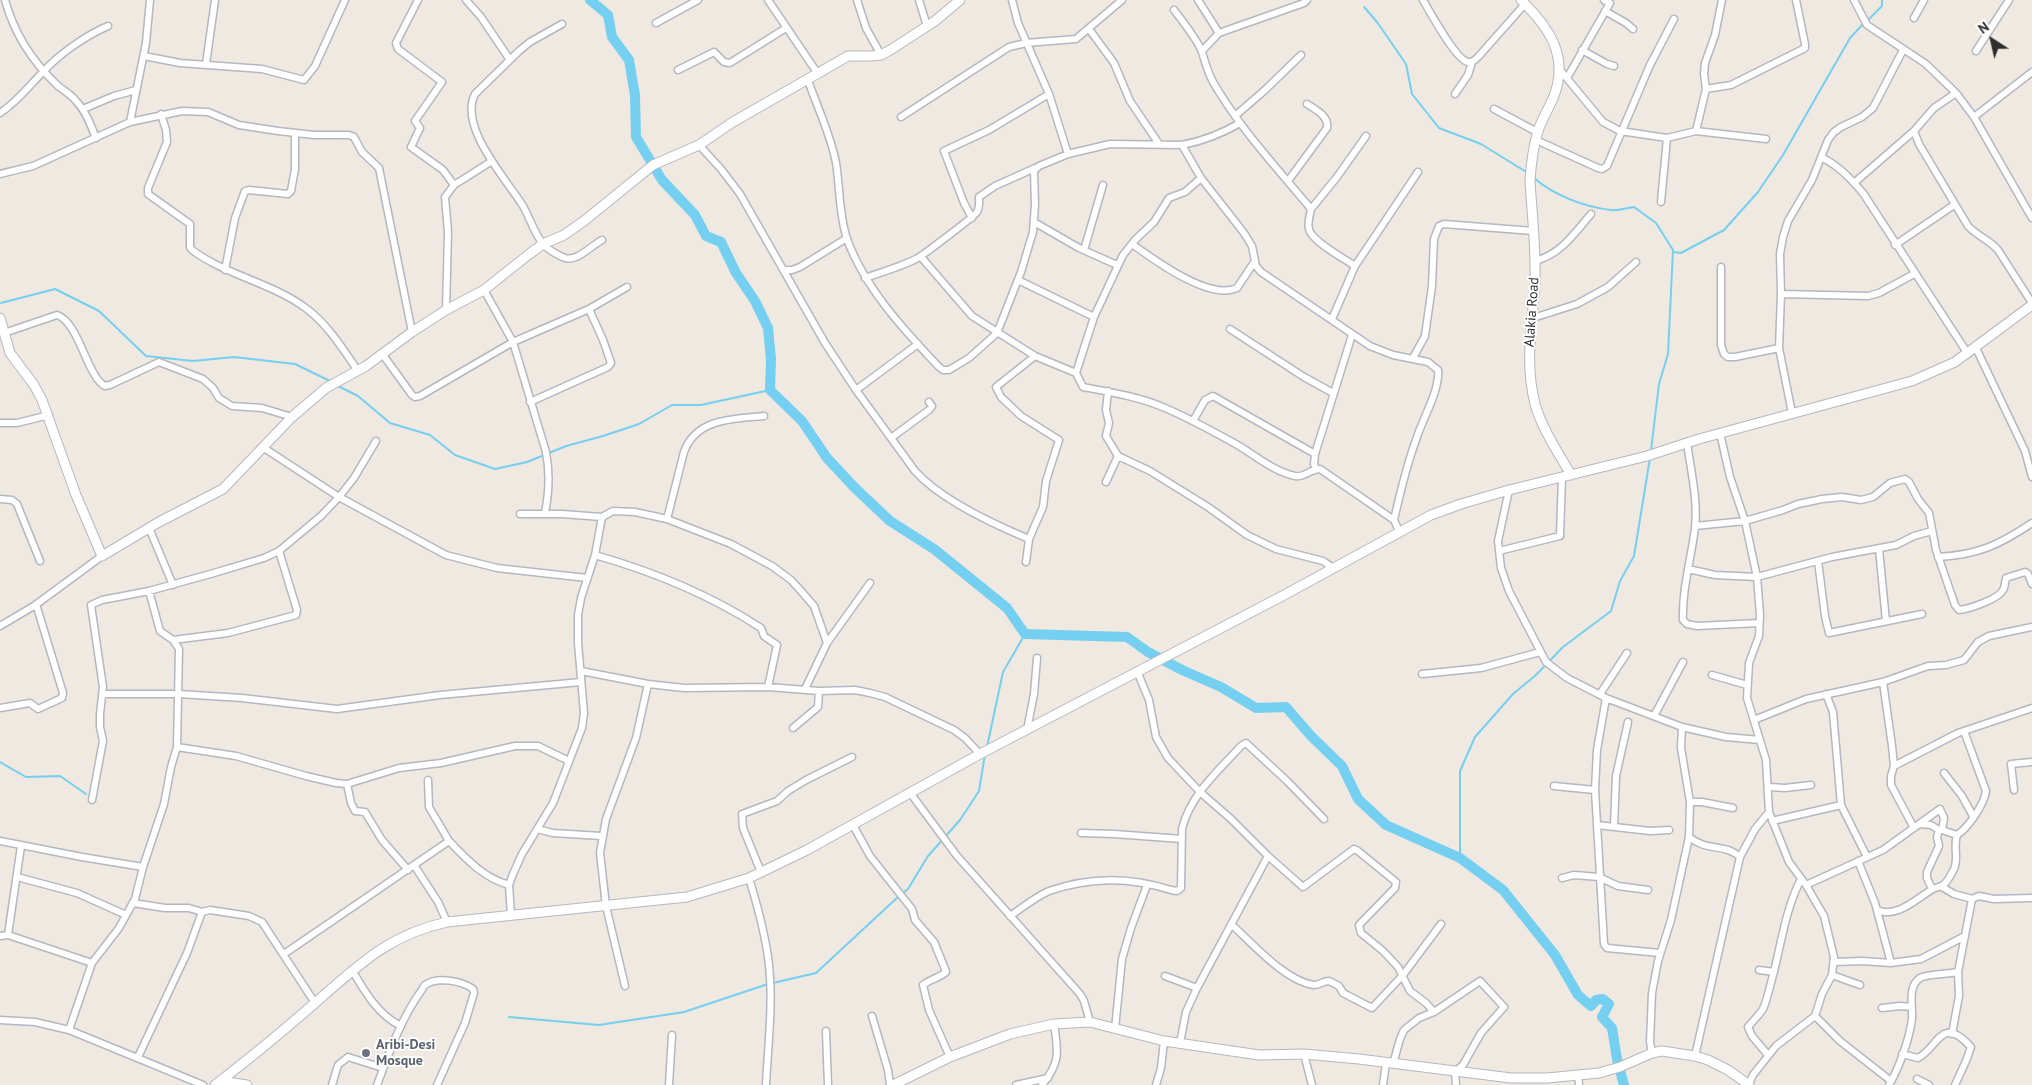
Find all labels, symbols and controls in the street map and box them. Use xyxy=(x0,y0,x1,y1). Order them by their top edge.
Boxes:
north arrow xyxy=(1967,15,2017,65)
text: N xyxy=(1974,18,1992,38)
street label: Alakia Road xyxy=(1521,276,1543,348)
place label: Aribi-Desi Mosque xyxy=(376,1037,435,1070)
marker: Aribi-Desi Mosque xyxy=(360,1047,372,1059)

